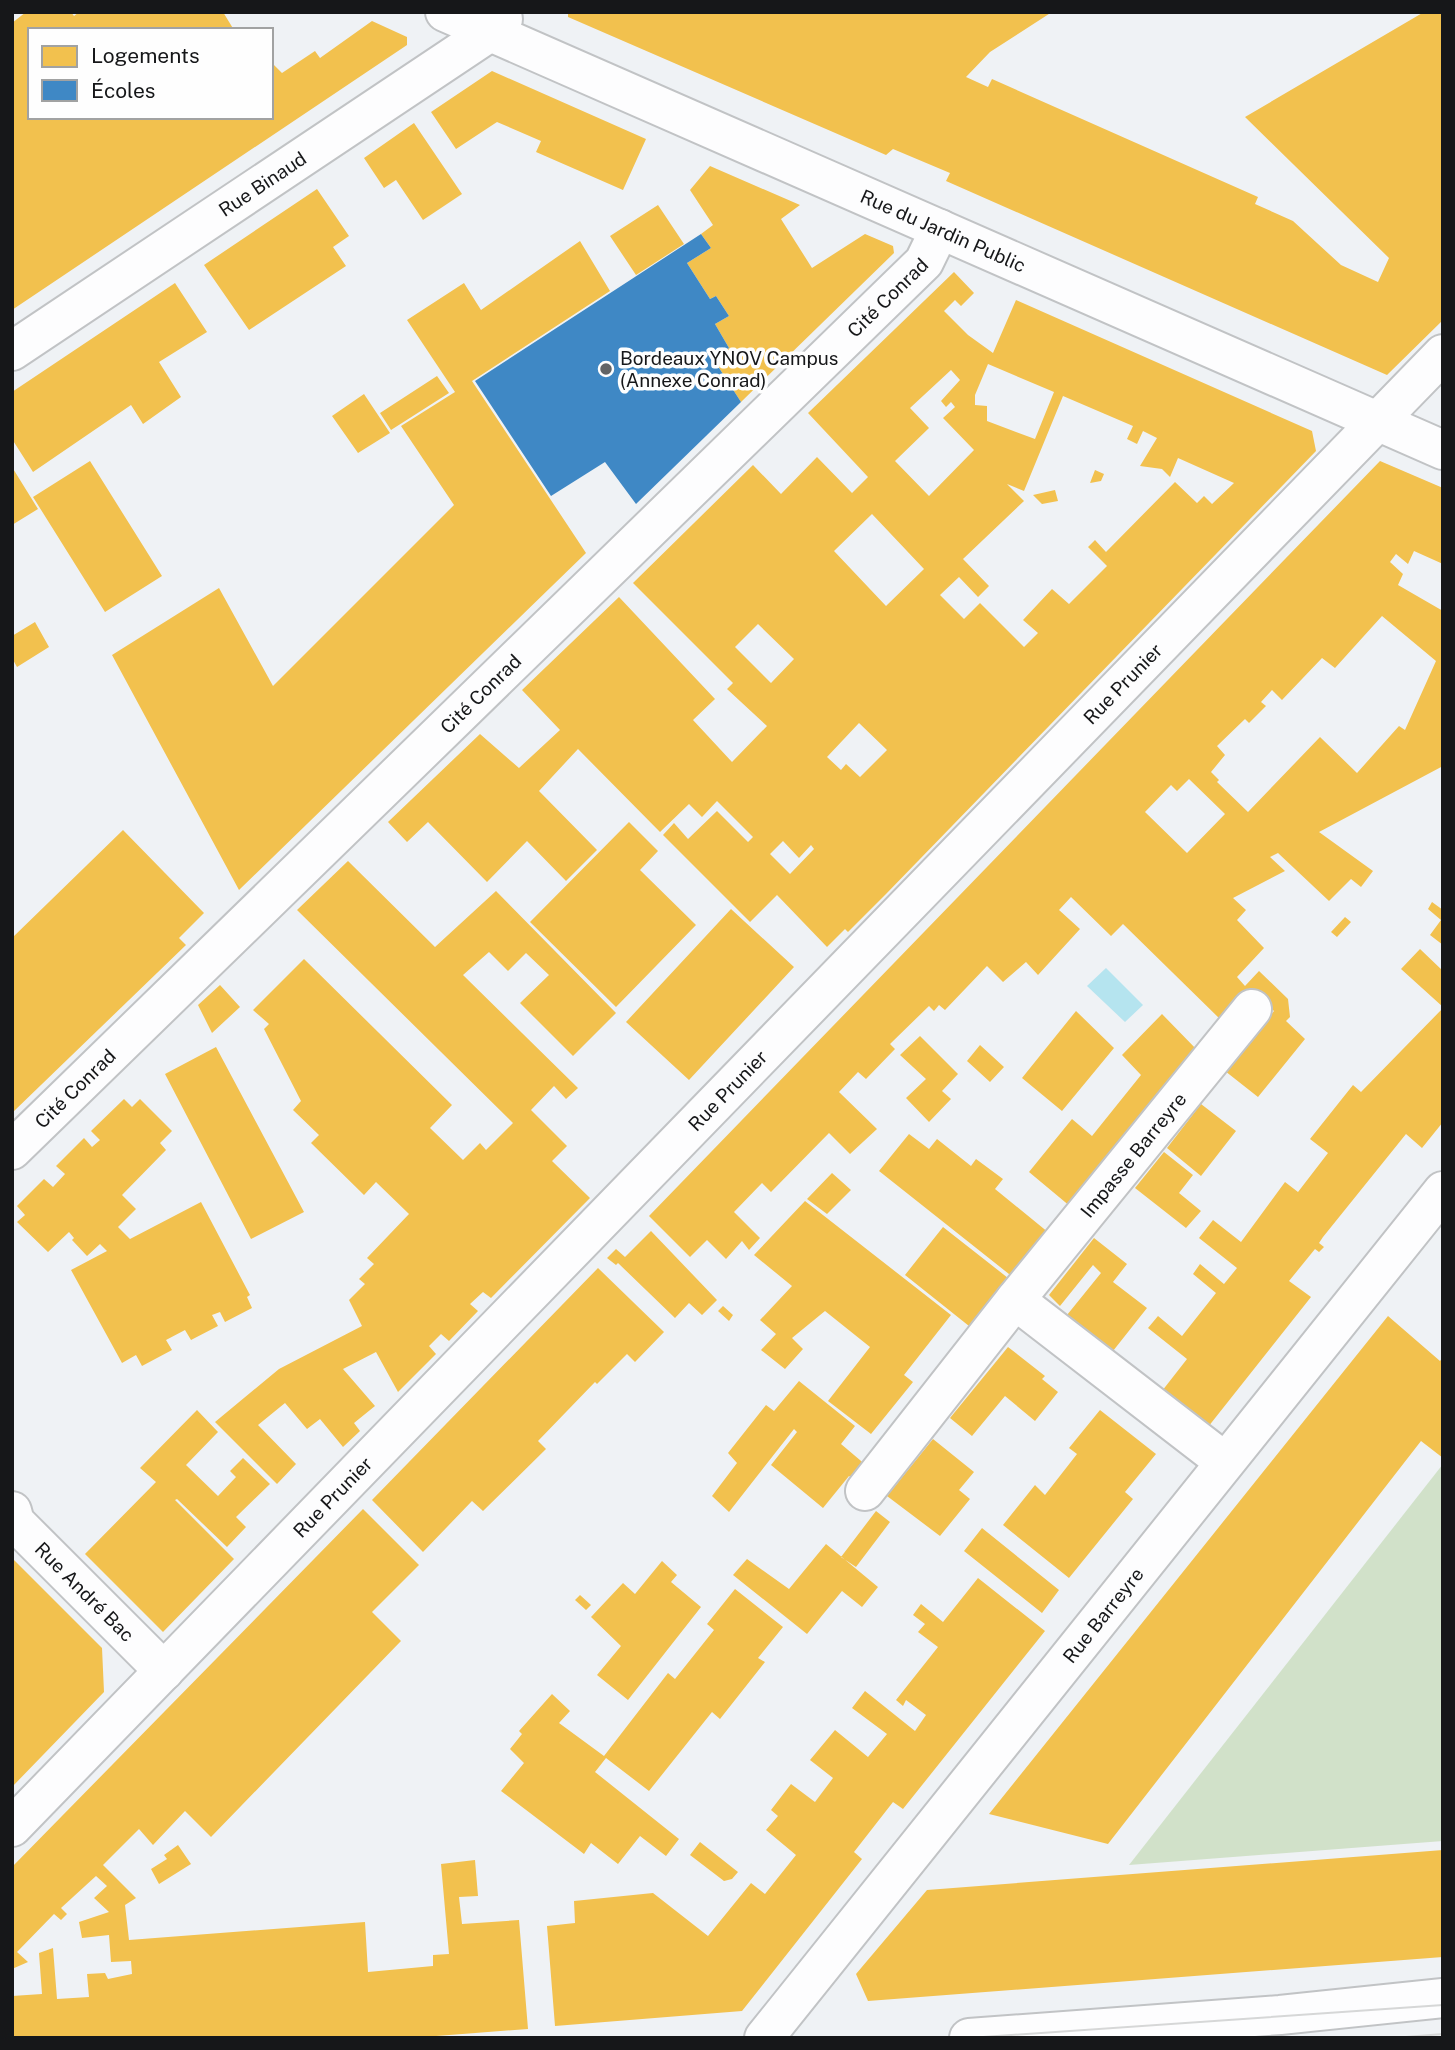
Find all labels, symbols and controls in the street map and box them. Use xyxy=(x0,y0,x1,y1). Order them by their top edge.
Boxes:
legend xyxy=(28,28,273,119)
text: Logements xyxy=(91,43,200,68)
text: Écoles xyxy=(91,78,155,103)
street label: Rue Binaud xyxy=(215,147,310,221)
street label: Rue du Jardin Public xyxy=(857,185,1029,276)
street label: Cité Conrad xyxy=(843,253,932,342)
place label: Bordeaux YNOV Campus (Annexe Conrad) xyxy=(620,347,838,391)
marker: Bordeaux YNOV Campus (Annexe Conrad) xyxy=(598,361,614,377)
street label: Rue Prunier xyxy=(1079,639,1167,728)
street label: Cité Conrad xyxy=(436,650,525,738)
street label: Cité Conrad xyxy=(30,1044,120,1133)
street label: Rue Prunier xyxy=(684,1046,772,1135)
street label: Impasse Barreyre xyxy=(1076,1088,1191,1222)
street label: Rue Prunier xyxy=(289,1452,377,1542)
street label: Rue André Bac xyxy=(31,1538,139,1646)
street label: Rue Barreyre xyxy=(1058,1563,1148,1667)

